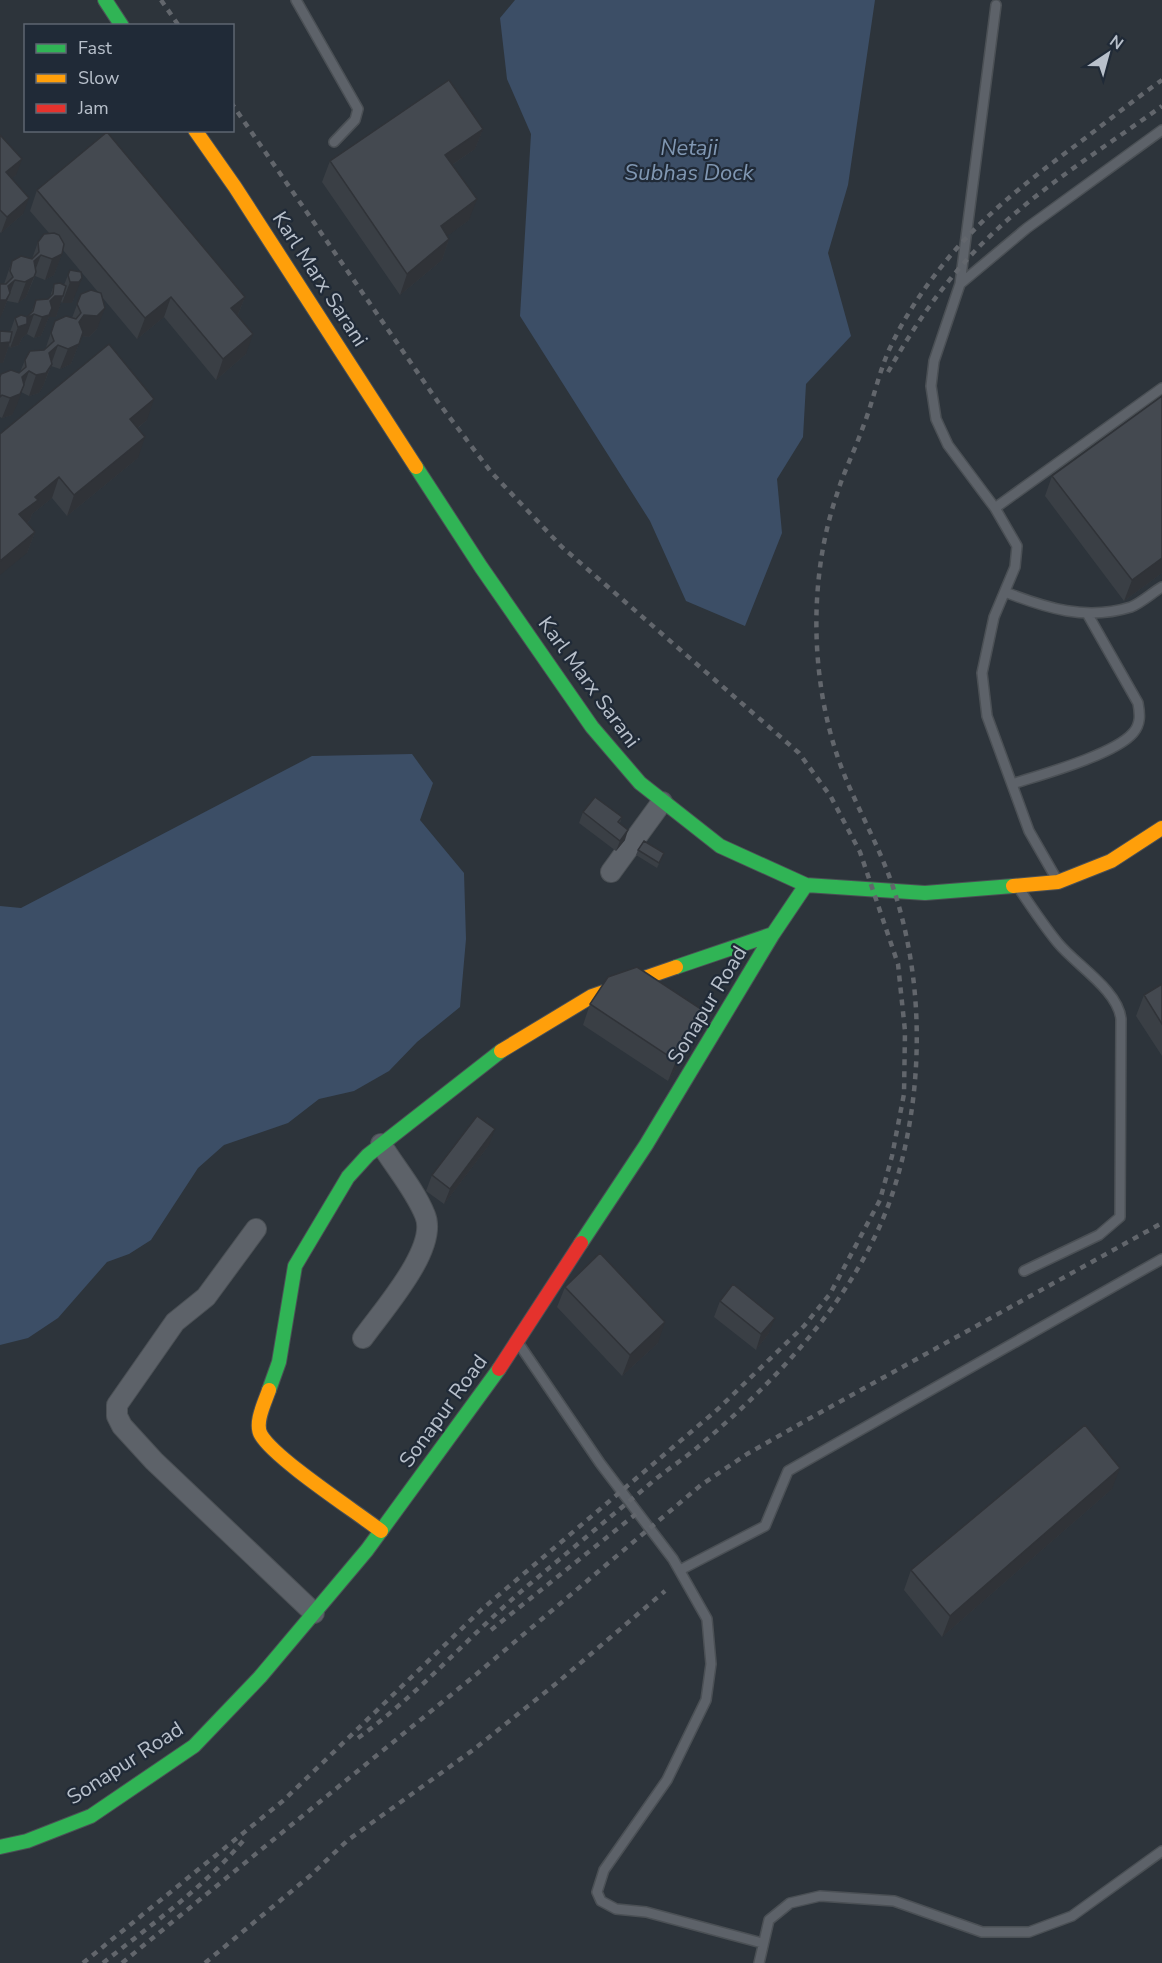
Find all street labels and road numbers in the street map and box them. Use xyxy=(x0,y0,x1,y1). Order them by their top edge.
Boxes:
street label: Karl Marx Sarani xyxy=(266,206,374,352)
street label: Karl Marx Sarani xyxy=(532,611,646,753)
street label: Sonapur Road xyxy=(661,941,753,1069)
street label: Sonapur Road xyxy=(392,1349,494,1473)
street label: Sonapur Road xyxy=(61,1715,189,1811)

